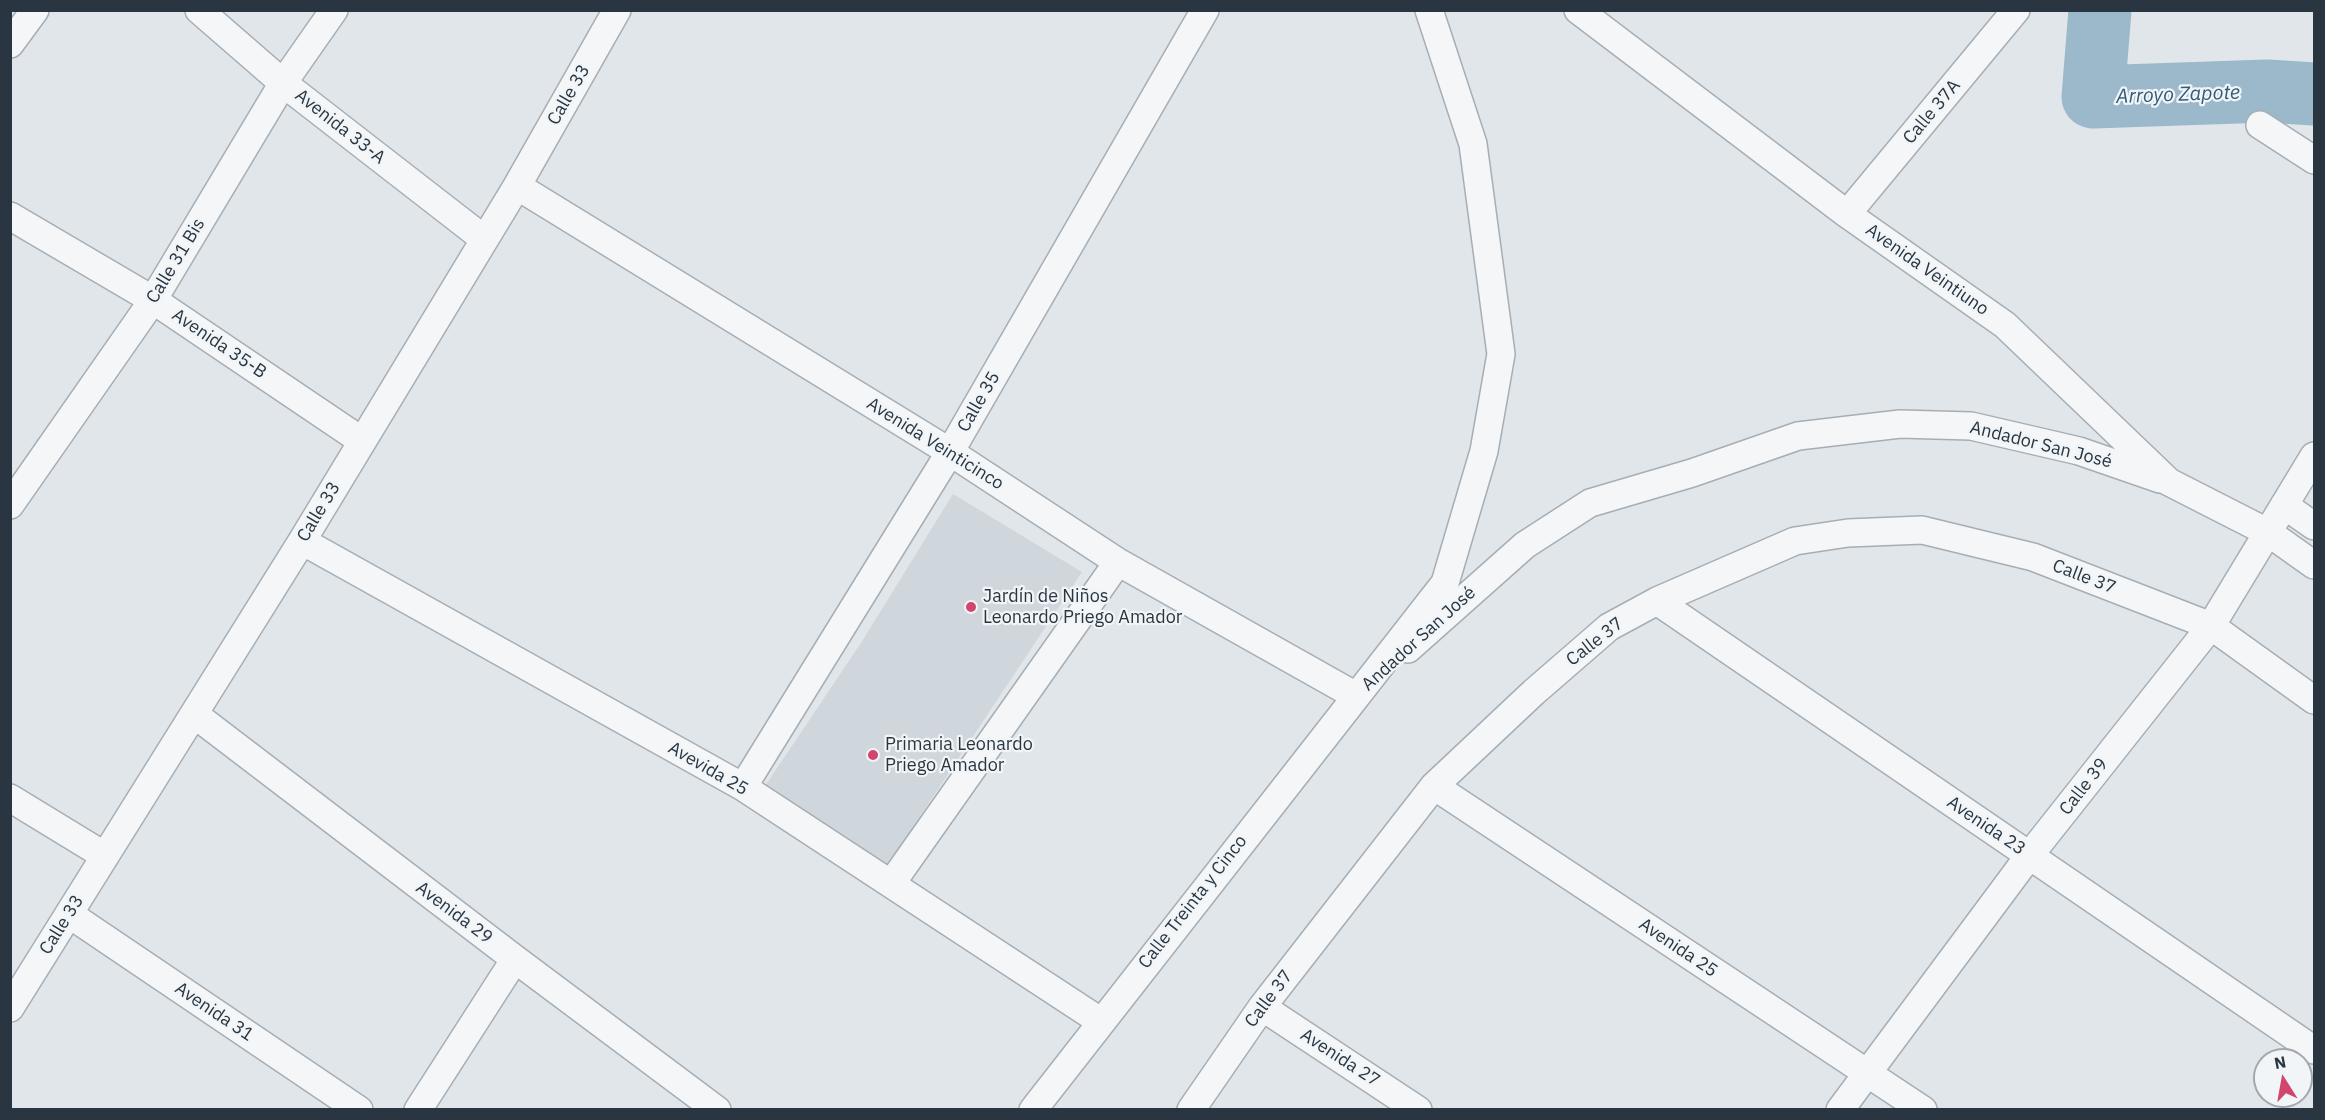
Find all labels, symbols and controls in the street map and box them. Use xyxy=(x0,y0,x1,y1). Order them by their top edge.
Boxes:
street label: Calle 33 xyxy=(543,61,595,129)
street label: Calle 37A xyxy=(1899,75,1965,149)
water label: Arroyo Zapote xyxy=(2116,81,2240,109)
street label: Avenida 33-A xyxy=(291,85,389,169)
street label: Calle 31 Bis xyxy=(142,215,210,307)
street label: Avenida Veintiuno xyxy=(1861,220,1993,320)
street label: Avenida 35-B xyxy=(168,304,270,384)
street label: Calle 35 xyxy=(953,368,1005,436)
street label: Avenida Veinticinco xyxy=(863,393,1007,495)
street label: Andador San José xyxy=(1968,417,2114,473)
street label: Calle 33 xyxy=(293,478,345,546)
street label: Calle 37 xyxy=(2049,555,2119,599)
street label: Andador San José xyxy=(1358,582,1480,696)
place label: Jardín de Niños Leonardo Priego Amador xyxy=(983,586,1182,628)
marker: Jardín de Niños Leonardo Priego Amador xyxy=(964,600,978,614)
street label: Calle 37 xyxy=(1562,613,1628,671)
place label: Primaria Leonardo Priego Amador xyxy=(885,734,1033,777)
street label: Avevida 25 xyxy=(664,737,752,801)
marker: Primaria Leonardo Priego Amador xyxy=(866,748,880,762)
street label: Calle 39 xyxy=(2055,754,2113,820)
street label: Avenida 23 xyxy=(1942,792,2030,860)
street label: Calle Treinta y Cinco xyxy=(1134,831,1252,973)
street label: Avenida 29 xyxy=(411,877,497,949)
street label: Calle 33 xyxy=(35,891,89,959)
street label: Avenida 25 xyxy=(1634,914,1722,982)
street label: Calle 37 xyxy=(1240,966,1298,1032)
street label: Avenida 31 xyxy=(170,978,258,1046)
street label: Avenida 27 xyxy=(1296,1024,1384,1092)
north arrow xyxy=(2253,1048,2313,1108)
text: N xyxy=(2272,1051,2288,1073)

